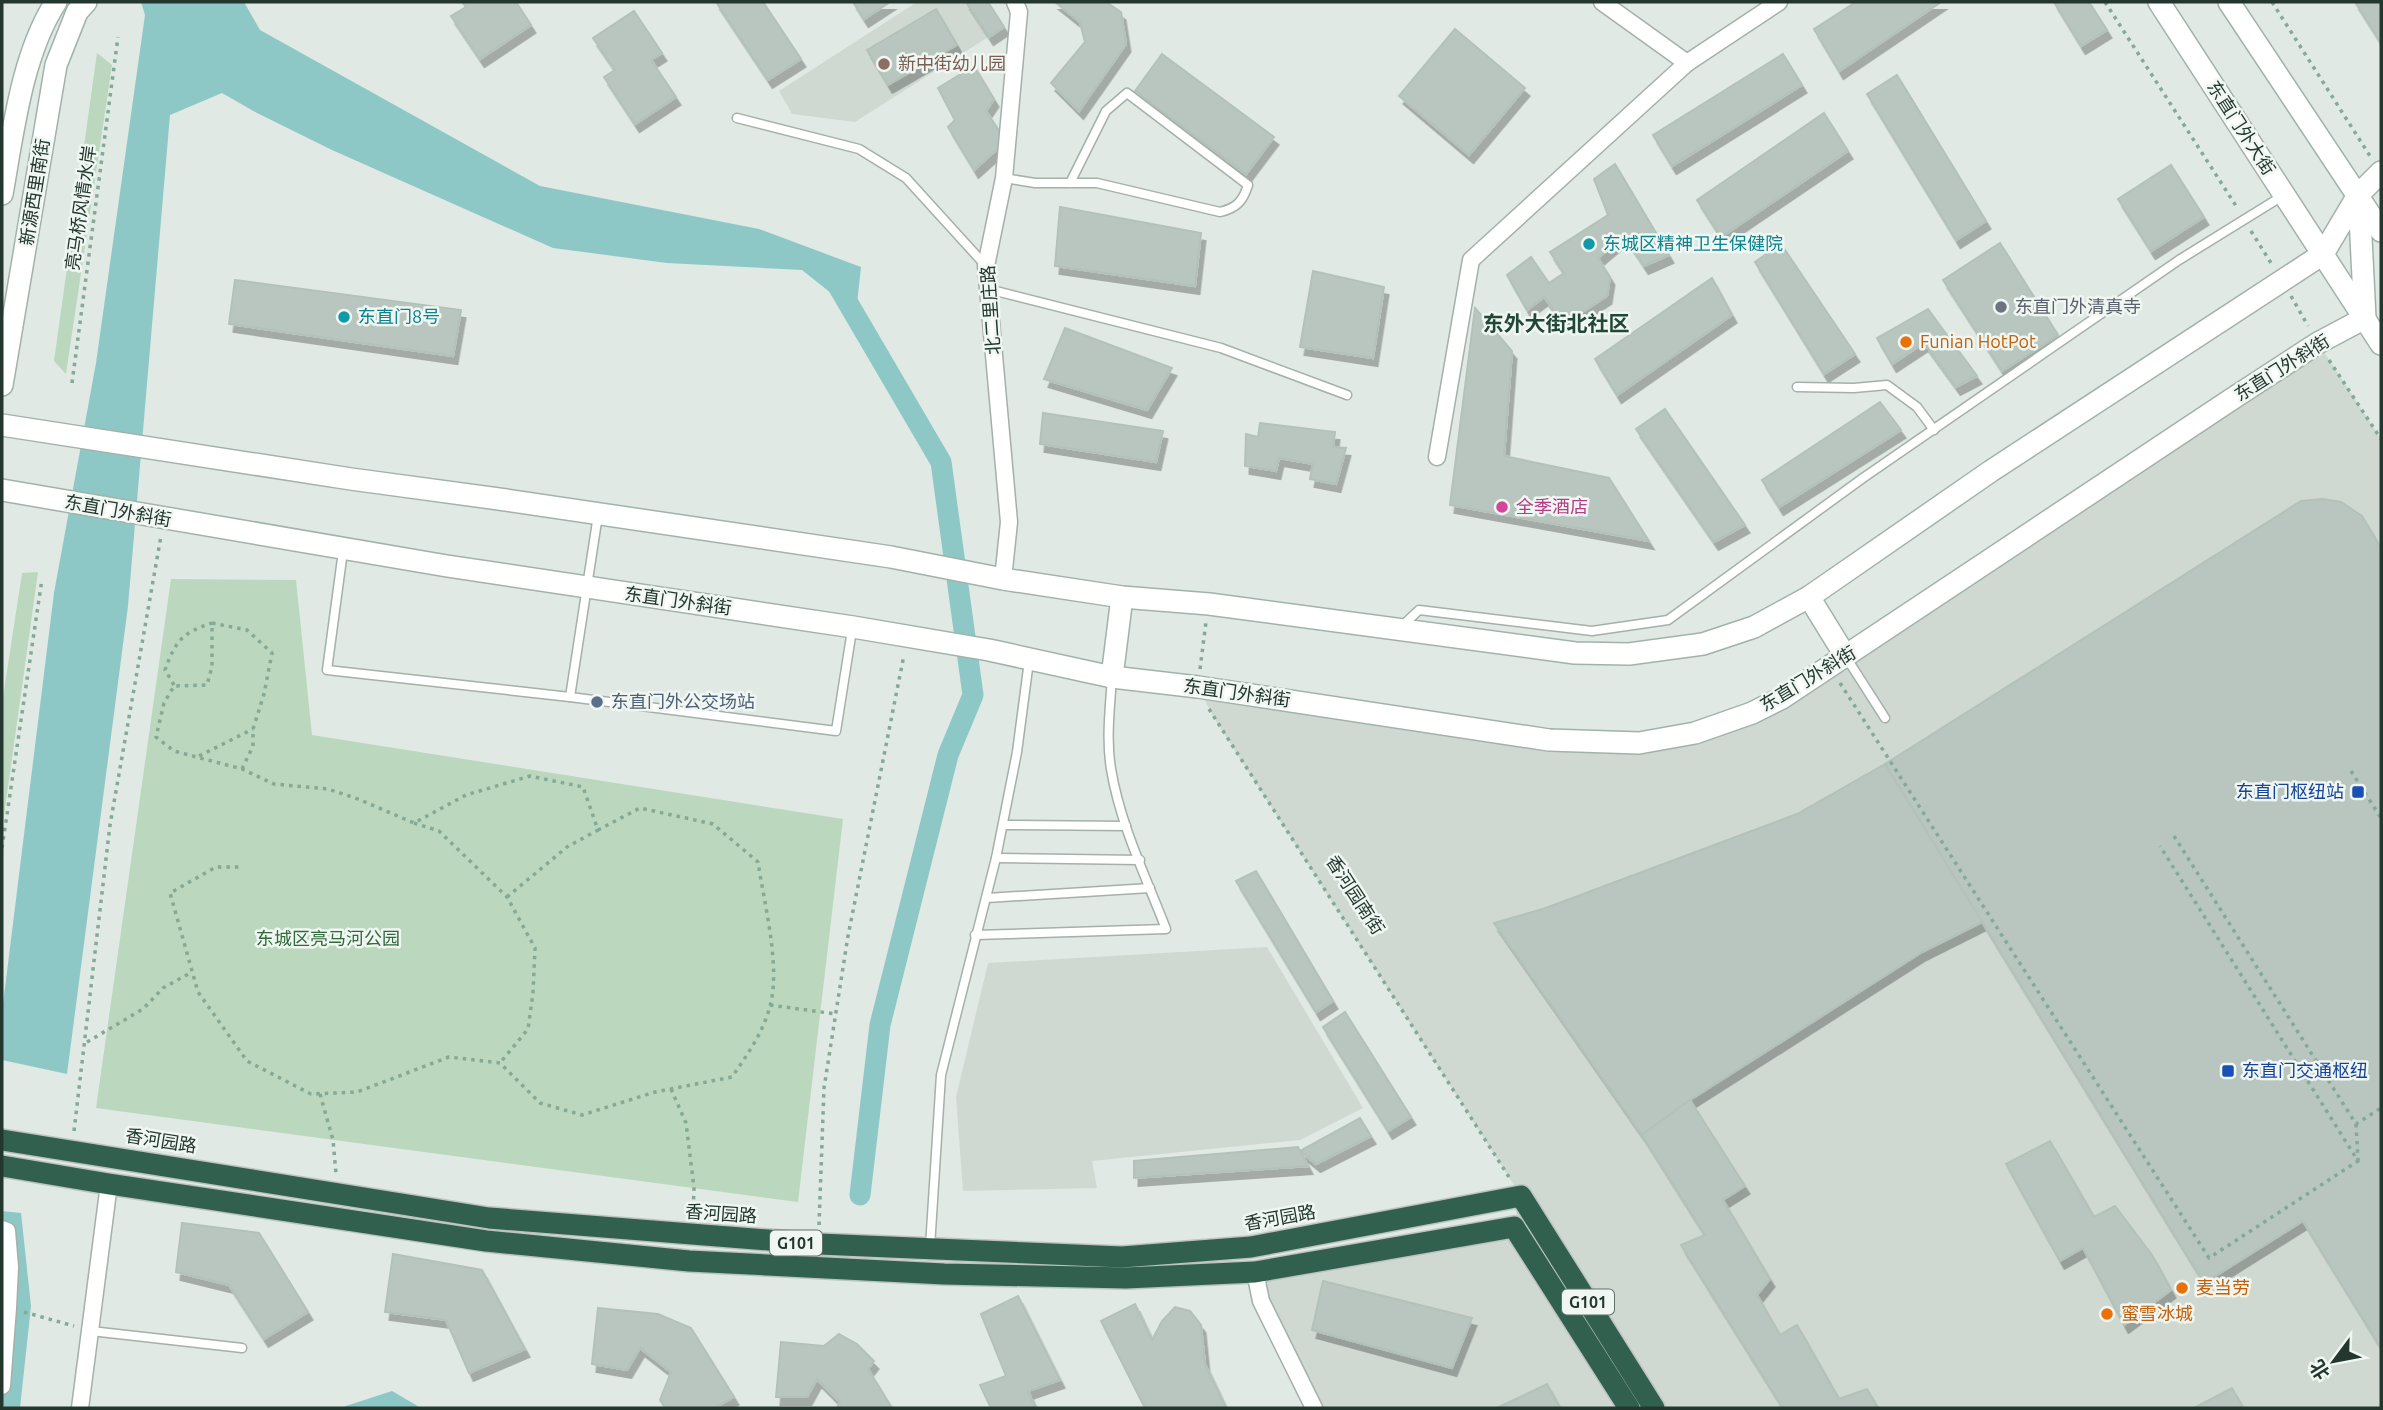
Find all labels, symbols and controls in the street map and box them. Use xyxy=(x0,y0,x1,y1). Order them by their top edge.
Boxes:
place label: 新中街幼儿园 xyxy=(898,53,1006,73)
marker: 新中街幼儿园 xyxy=(876,56,892,72)
street label: 东直门外大街 xyxy=(2204,77,2280,178)
street label: 新源西里南街 xyxy=(16,137,52,247)
street label: 亮马桥风情水岸 xyxy=(61,144,99,272)
place label: 东城区精神卫生保健院 xyxy=(1603,233,1783,253)
marker: 东城区精神卫生保健院 xyxy=(1581,236,1597,252)
street label: 北二里庄路 xyxy=(977,264,1003,356)
place label: 东直门外清真寺 xyxy=(2015,296,2141,316)
marker: 东直门外清真寺 xyxy=(1993,299,2009,315)
place label: 东直门8号 xyxy=(358,306,440,326)
marker: 东直门8号 xyxy=(336,309,352,325)
district label: 东外大街北社区 xyxy=(1483,311,1630,335)
street label: 东直门外斜街 xyxy=(2230,330,2333,404)
place label: Funian HotPot xyxy=(1920,331,2036,351)
marker: Funian HotPot xyxy=(1898,334,1914,350)
street label: 东直门外斜街 xyxy=(63,491,173,529)
place label: 全季酒店 xyxy=(1516,496,1588,516)
marker: 全季酒店 xyxy=(1494,499,1510,515)
street label: 东直门外斜街 xyxy=(623,583,733,617)
street label: 东直门外斜街 xyxy=(1756,642,1859,715)
street label: 东直门外斜街 xyxy=(1182,675,1292,709)
place label: 东直门外公交场站 xyxy=(611,691,755,711)
marker: 东直门外公交场站 xyxy=(589,694,605,710)
place label: 东直门枢纽站 xyxy=(2236,781,2344,801)
marker: 东直门枢纽站 xyxy=(2350,784,2366,800)
street label: 香河园南街 xyxy=(1323,851,1389,938)
park label: 东城区亮马河公园 xyxy=(256,928,400,948)
place label: 东直门交通枢纽 xyxy=(2242,1060,2368,1080)
marker: 东直门交通枢纽 xyxy=(2220,1063,2236,1079)
street label: 香河园路 xyxy=(124,1125,198,1156)
street label: 香河园路 xyxy=(684,1201,758,1225)
street label: 香河园路 xyxy=(1243,1201,1317,1233)
road number: G101 xyxy=(770,1231,822,1256)
place label: 麦当劳 xyxy=(2196,1277,2250,1297)
marker: 麦当劳 xyxy=(2174,1280,2190,1296)
road number: G101 xyxy=(1562,1290,1614,1314)
place label: 蜜雪冰城 xyxy=(2121,1303,2193,1323)
marker: 蜜雪冰城 xyxy=(2099,1306,2115,1322)
north arrow xyxy=(2299,1326,2369,1396)
text: 北 xyxy=(2305,1356,2334,1384)

